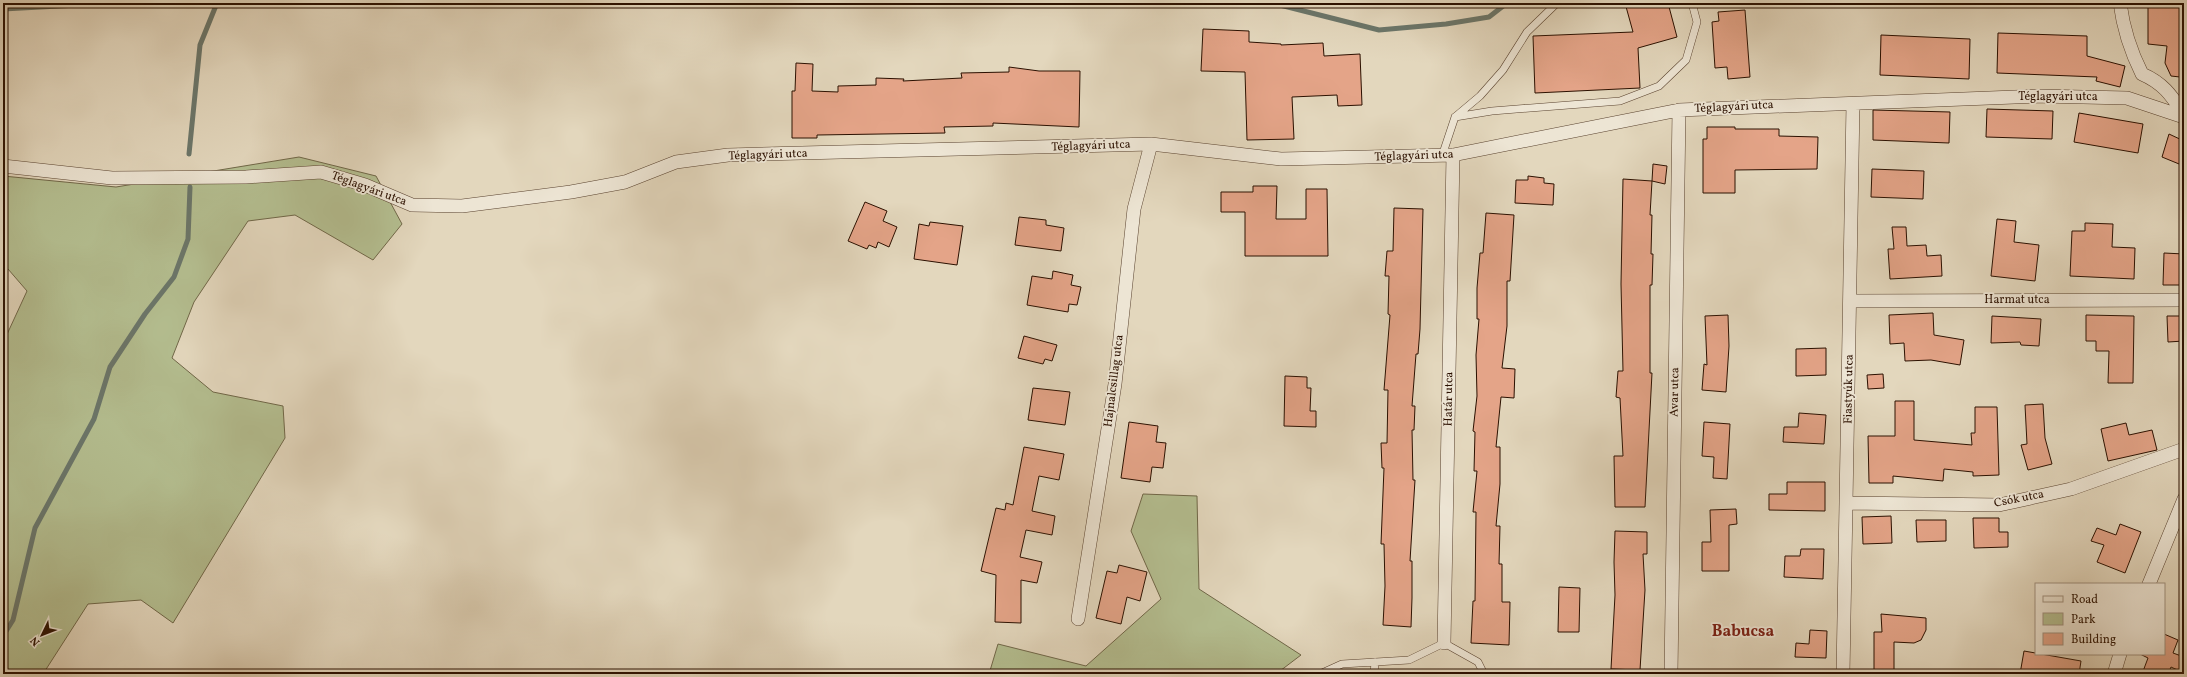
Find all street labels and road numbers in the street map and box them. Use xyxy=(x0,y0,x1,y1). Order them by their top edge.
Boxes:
street label: Téglagyári utca xyxy=(2018,89,2098,105)
street label: Téglagyári utca xyxy=(1694,97,1774,117)
street label: Téglagyári utca xyxy=(1051,137,1131,155)
street label: Téglagyári utca xyxy=(728,146,808,164)
street label: Téglagyári utca xyxy=(1374,147,1454,165)
street label: Téglagyári utca xyxy=(329,168,409,210)
street label: Harmat utca xyxy=(1984,292,2050,308)
street label: Hajnalcsillag utca xyxy=(1100,334,1128,428)
street label: Fiastyúk utca xyxy=(1840,354,1858,424)
street label: Avar utca xyxy=(1667,367,1683,417)
street label: Határ utca xyxy=(1441,372,1457,426)
street label: Csók utca xyxy=(1993,486,2045,512)

